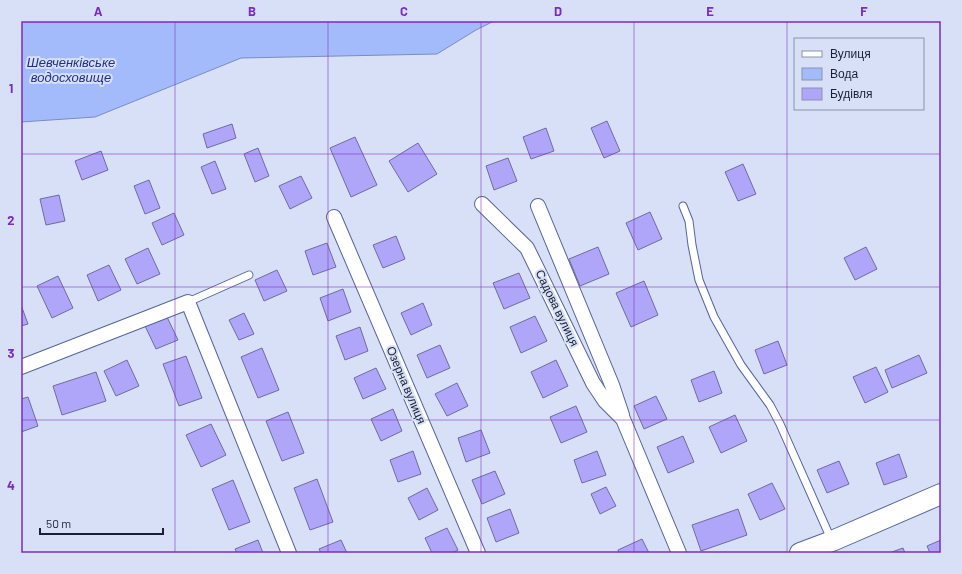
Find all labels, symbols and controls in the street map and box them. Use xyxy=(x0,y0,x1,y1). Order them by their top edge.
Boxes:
text: A xyxy=(94,3,103,19)
text: B xyxy=(248,3,256,19)
text: C xyxy=(400,3,408,19)
text: D xyxy=(554,3,562,19)
text: E xyxy=(706,3,714,19)
text: F xyxy=(860,3,868,19)
legend xyxy=(794,38,924,110)
text: Вулиця xyxy=(830,46,871,61)
water label: Шевченківське водосховище xyxy=(27,54,115,85)
text: Вода xyxy=(830,66,858,81)
text: 1 xyxy=(9,80,13,96)
text: Будівля xyxy=(830,86,872,101)
text: 2 xyxy=(7,212,15,228)
street label: Садова вулиця xyxy=(532,267,582,349)
street label: Озерна вулиця xyxy=(383,344,430,426)
text: 3 xyxy=(7,345,15,361)
text: 4 xyxy=(7,477,15,493)
scale bar xyxy=(40,510,163,536)
text: 50 m xyxy=(46,516,71,530)

